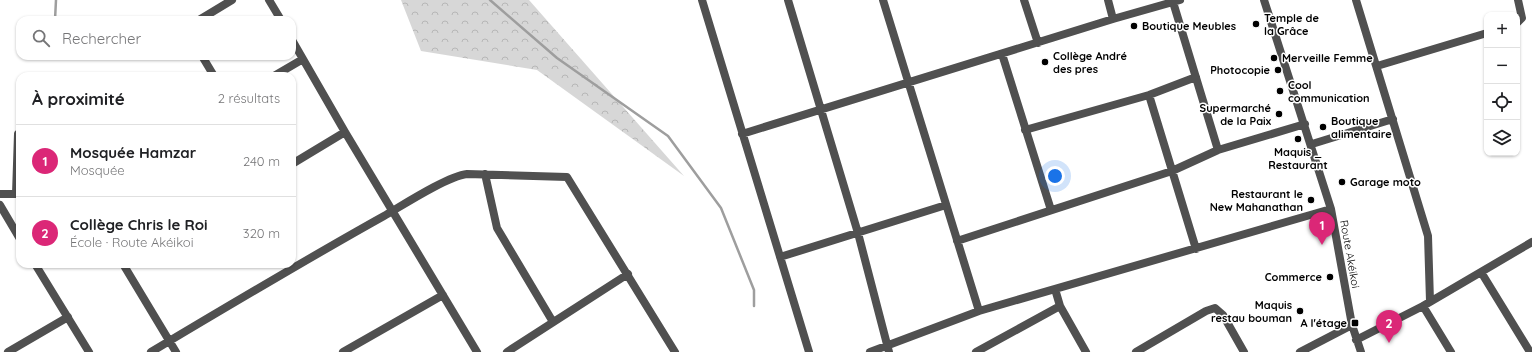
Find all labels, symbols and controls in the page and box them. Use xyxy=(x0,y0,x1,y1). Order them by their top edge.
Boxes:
place label: Temple de la Grâce xyxy=(1264,11,1319,38)
map controls xyxy=(1484,12,1520,156)
button: + xyxy=(1484,12,1520,48)
search box xyxy=(16,16,296,60)
place label: Boutique Meubles xyxy=(1142,19,1236,33)
marker: Temple de la Grâce xyxy=(1251,19,1261,29)
marker: Boutique Meubles xyxy=(1129,21,1139,31)
icon: search xyxy=(30,27,52,49)
text: Rechercher xyxy=(62,29,141,48)
button: − xyxy=(1484,48,1520,84)
place label: Collège André des pres xyxy=(1053,49,1127,76)
place label: Merveille Femme xyxy=(1282,51,1373,65)
marker: Merveille Femme xyxy=(1269,53,1279,63)
marker: Collège André des pres xyxy=(1040,57,1050,67)
place label: Photocopie xyxy=(1210,63,1270,77)
marker: Photocopie xyxy=(1273,65,1283,75)
place label: Cool communication xyxy=(1288,78,1370,105)
button: locate xyxy=(1484,84,1520,120)
marker: Cool communication xyxy=(1275,86,1285,96)
text: À proximité xyxy=(32,88,125,109)
text: 2 résultats xyxy=(218,90,280,106)
place label: Supermarché de la Paix xyxy=(1200,101,1272,128)
marker: Supermarché de la Paix xyxy=(1274,109,1284,119)
place label: Boutique alimentaire xyxy=(1331,114,1392,141)
button: layers xyxy=(1484,120,1520,156)
marker: Boutique alimentaire xyxy=(1318,122,1328,132)
marker: Maquis _ Restaurant xyxy=(1293,134,1303,144)
text: Mosquée Hamzar xyxy=(70,143,196,162)
place label: Maquis _ Restaurant xyxy=(1268,145,1328,172)
text: 1 xyxy=(42,153,48,169)
text: 240 m xyxy=(243,153,280,169)
text: Mosquée xyxy=(70,162,125,178)
your location xyxy=(1045,166,1065,186)
place label: Garage moto xyxy=(1350,175,1421,189)
marker: Garage moto xyxy=(1337,177,1347,187)
place label: Restaurant le New Mahanathan xyxy=(1210,187,1303,214)
marker: Restaurant le New Mahanathan xyxy=(1306,195,1316,205)
pin: 1 xyxy=(1309,212,1335,245)
text: Collège Chris le Roi xyxy=(70,215,208,234)
street label: Route Akéikoi xyxy=(1337,219,1363,289)
text: 2 xyxy=(41,225,49,241)
text: 320 m xyxy=(243,225,280,241)
text: École · Route Akéikoi xyxy=(70,234,193,250)
place label: Commerce xyxy=(1265,270,1323,284)
marker: Commerce xyxy=(1325,272,1335,282)
place label: Maquis restau bouman xyxy=(1211,298,1292,325)
marker: Maquis restau bouman xyxy=(1295,306,1305,316)
pin: 2 xyxy=(1376,310,1402,343)
place label: A l'étage xyxy=(1300,316,1347,330)
marker: A l'étage xyxy=(1350,318,1360,328)

